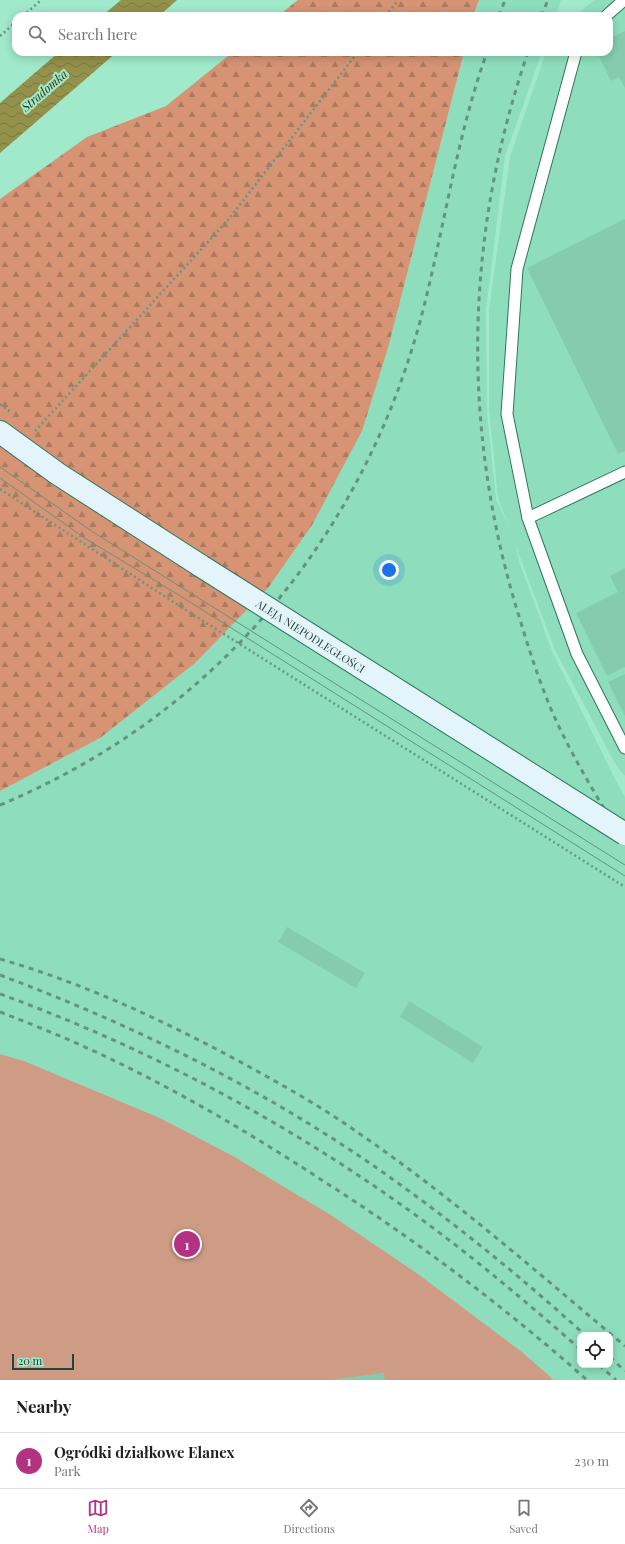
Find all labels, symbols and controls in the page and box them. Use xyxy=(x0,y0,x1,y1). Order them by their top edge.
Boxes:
search box xyxy=(12,12,613,56)
icon: search xyxy=(26,23,48,45)
text: Search here xyxy=(58,24,137,44)
water label: Stradomka xyxy=(17,65,71,115)
your location xyxy=(379,560,399,580)
street label: ALEJA NIEPODLEGŁOŚCI xyxy=(253,595,369,676)
pin: 1 xyxy=(174,1229,200,1259)
map controls xyxy=(577,1332,613,1368)
button: locate xyxy=(577,1332,613,1368)
scale bar xyxy=(12,1352,74,1371)
text: 20 m xyxy=(18,1353,42,1368)
text: Nearby xyxy=(16,1395,71,1417)
text: Ogródki działkowe Elanex xyxy=(54,1442,235,1462)
text: 1 xyxy=(27,1452,31,1469)
text: 230 m xyxy=(574,1452,609,1469)
text: Park xyxy=(54,1462,81,1479)
tab: Map xyxy=(87,1497,109,1536)
tab: Directions xyxy=(283,1497,335,1536)
tab: Saved xyxy=(509,1497,538,1536)

